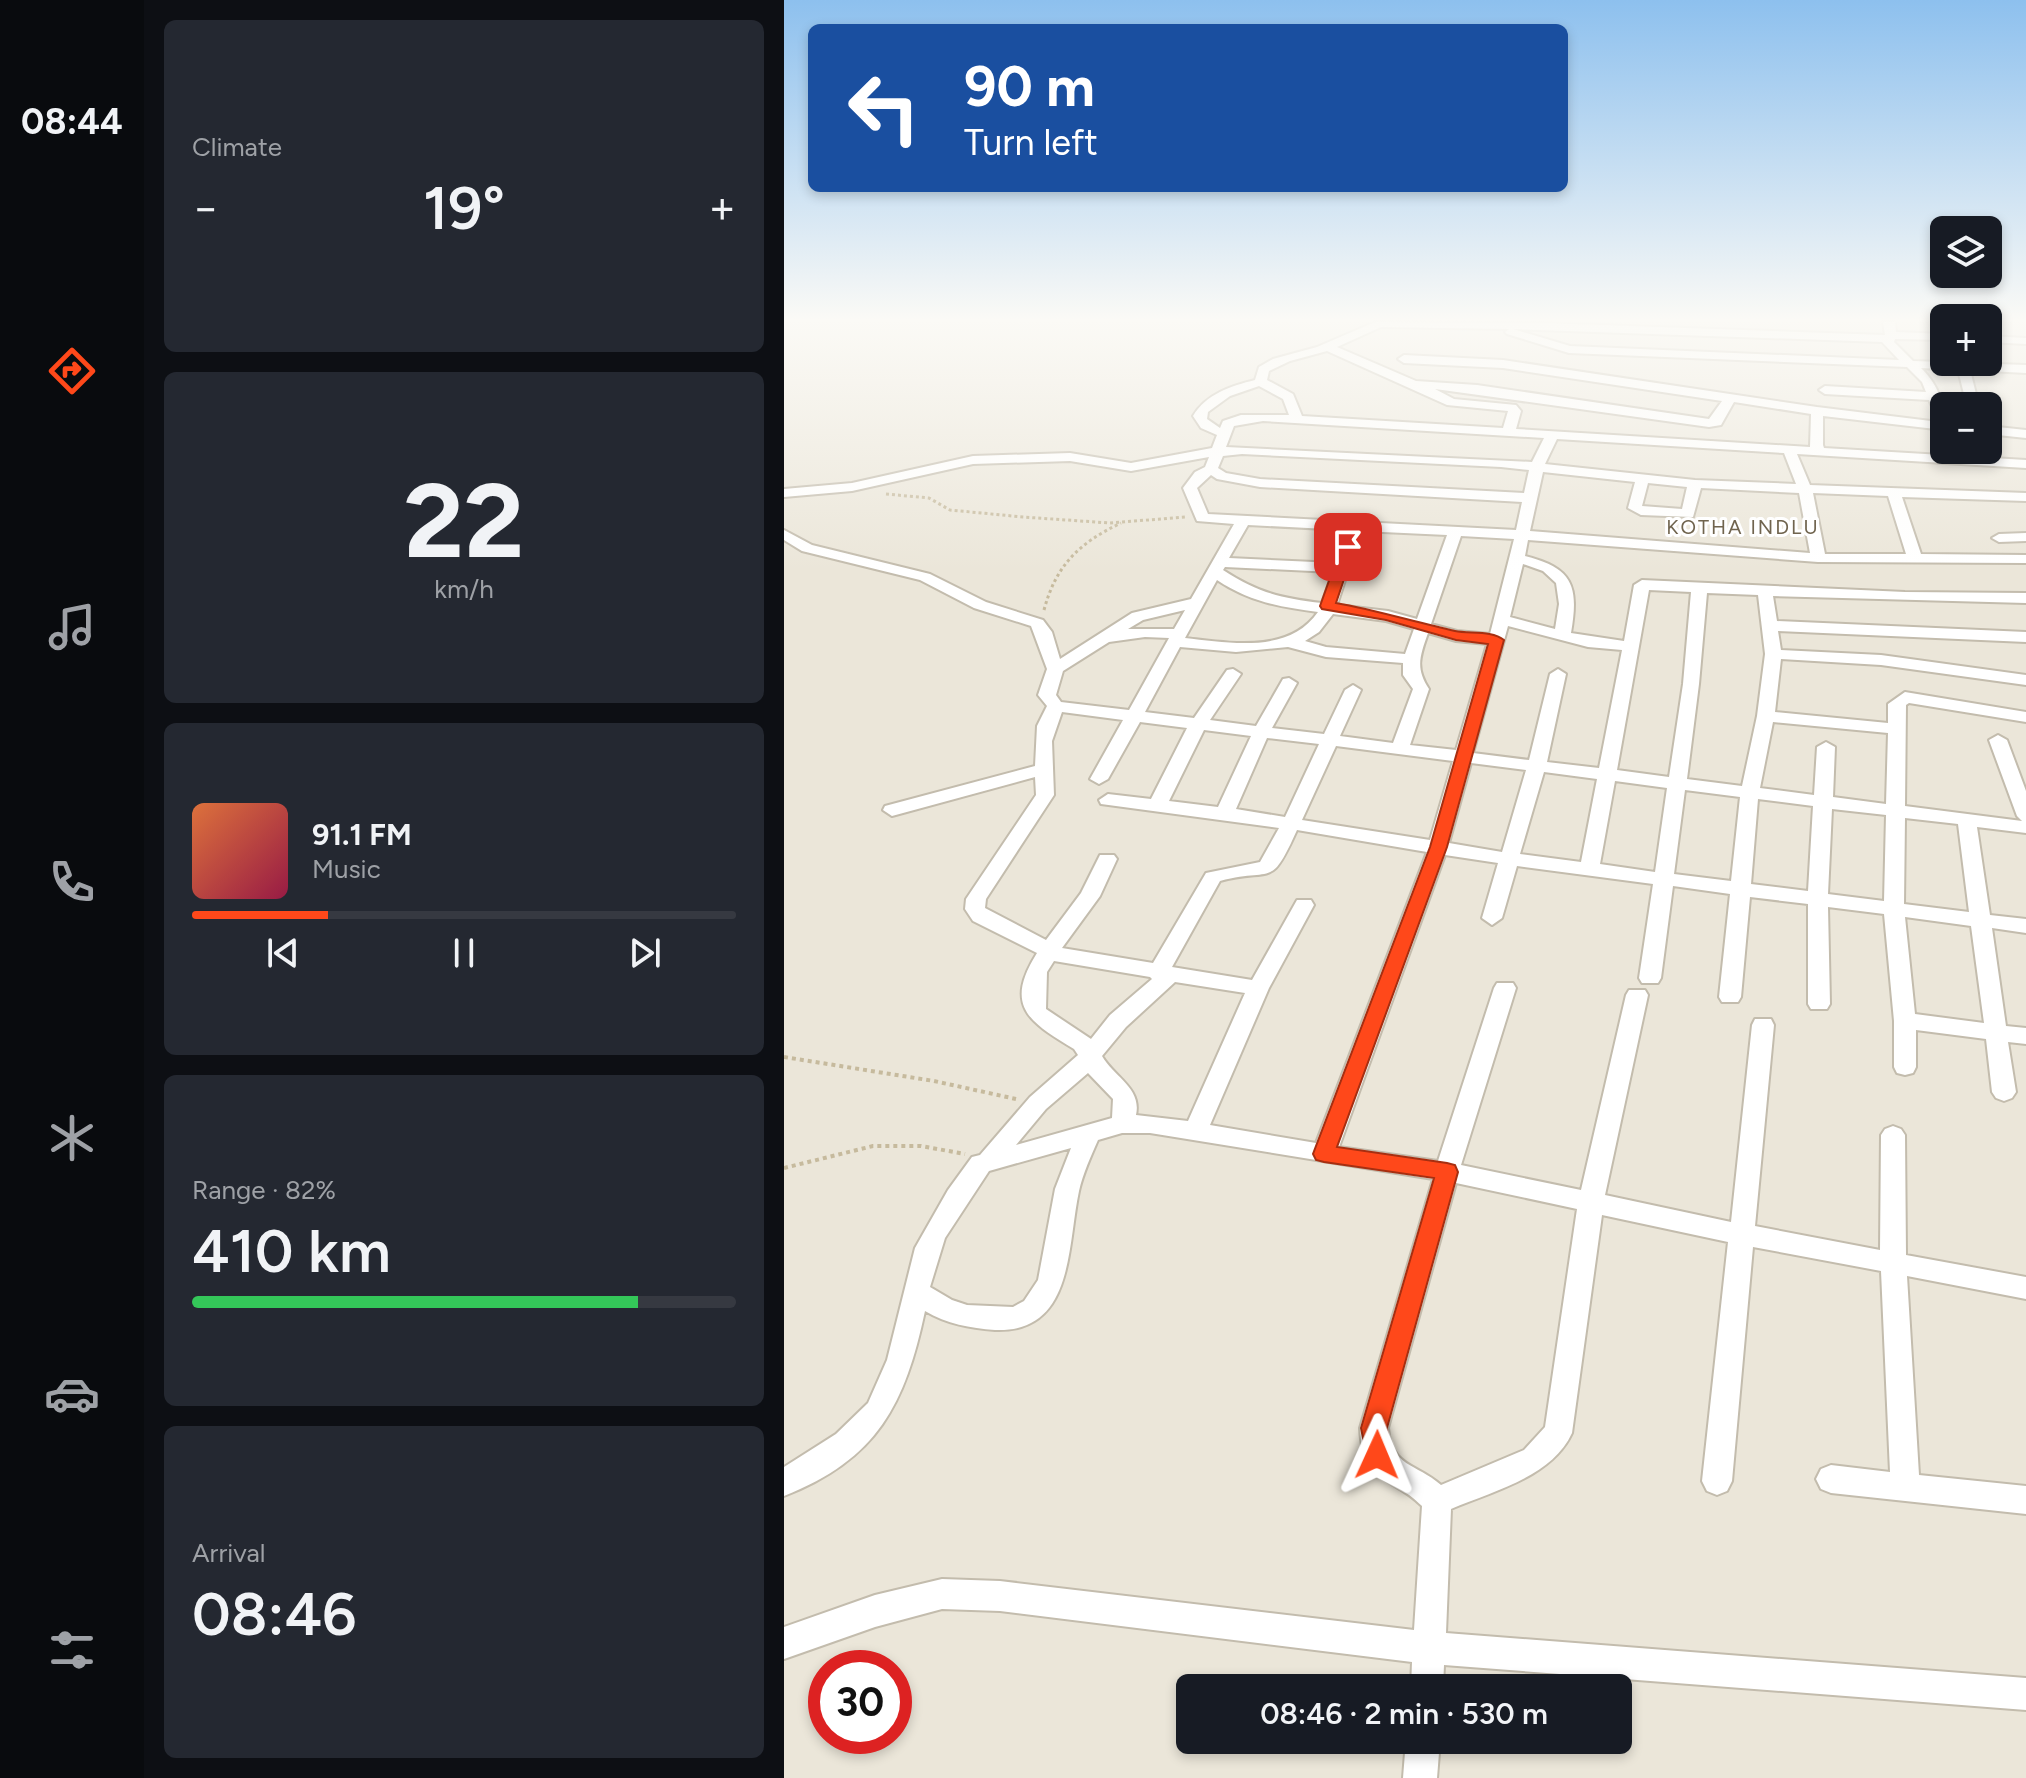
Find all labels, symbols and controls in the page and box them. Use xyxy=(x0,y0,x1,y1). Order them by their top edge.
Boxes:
text: 90 m xyxy=(964,53,1095,120)
icon: left xyxy=(832,56,936,160)
text: 08:44 xyxy=(21,100,123,143)
text: Turn left xyxy=(964,121,1098,164)
text: Climate xyxy=(192,131,282,163)
text: 19° xyxy=(423,172,505,244)
text: − xyxy=(192,181,219,234)
text: + xyxy=(709,181,736,234)
map controls xyxy=(1930,216,2002,464)
button: layers xyxy=(1930,216,2002,288)
button: + xyxy=(1930,304,2002,376)
icon: directions xyxy=(44,343,100,399)
button: − xyxy=(1930,392,2002,464)
text: 22 xyxy=(404,458,524,583)
pin xyxy=(1314,513,1382,581)
district label: KOTHA INDLU xyxy=(1666,515,1820,539)
icon: arrive xyxy=(1326,525,1370,569)
text: km/h xyxy=(434,573,494,605)
icon: music xyxy=(44,599,100,655)
text: 91.1 FM xyxy=(312,816,412,853)
text: Music xyxy=(312,853,381,885)
icon: phone xyxy=(44,854,100,910)
icon: previous xyxy=(261,931,305,975)
icon: pause xyxy=(442,931,486,975)
icon: next xyxy=(623,931,667,975)
icon: climate xyxy=(44,1110,100,1166)
text: Range · 82% xyxy=(192,1174,336,1206)
text: 410 km xyxy=(192,1215,391,1287)
icon: car xyxy=(44,1366,100,1422)
position arrow xyxy=(1335,1413,1419,1497)
text: Arrival xyxy=(192,1537,265,1569)
text: 08:46 xyxy=(192,1578,357,1650)
icon: filters xyxy=(44,1622,100,1678)
speed limit sign: 30 xyxy=(808,1650,912,1754)
text: 08:46 · 2 min · 530 m xyxy=(1260,1695,1548,1732)

